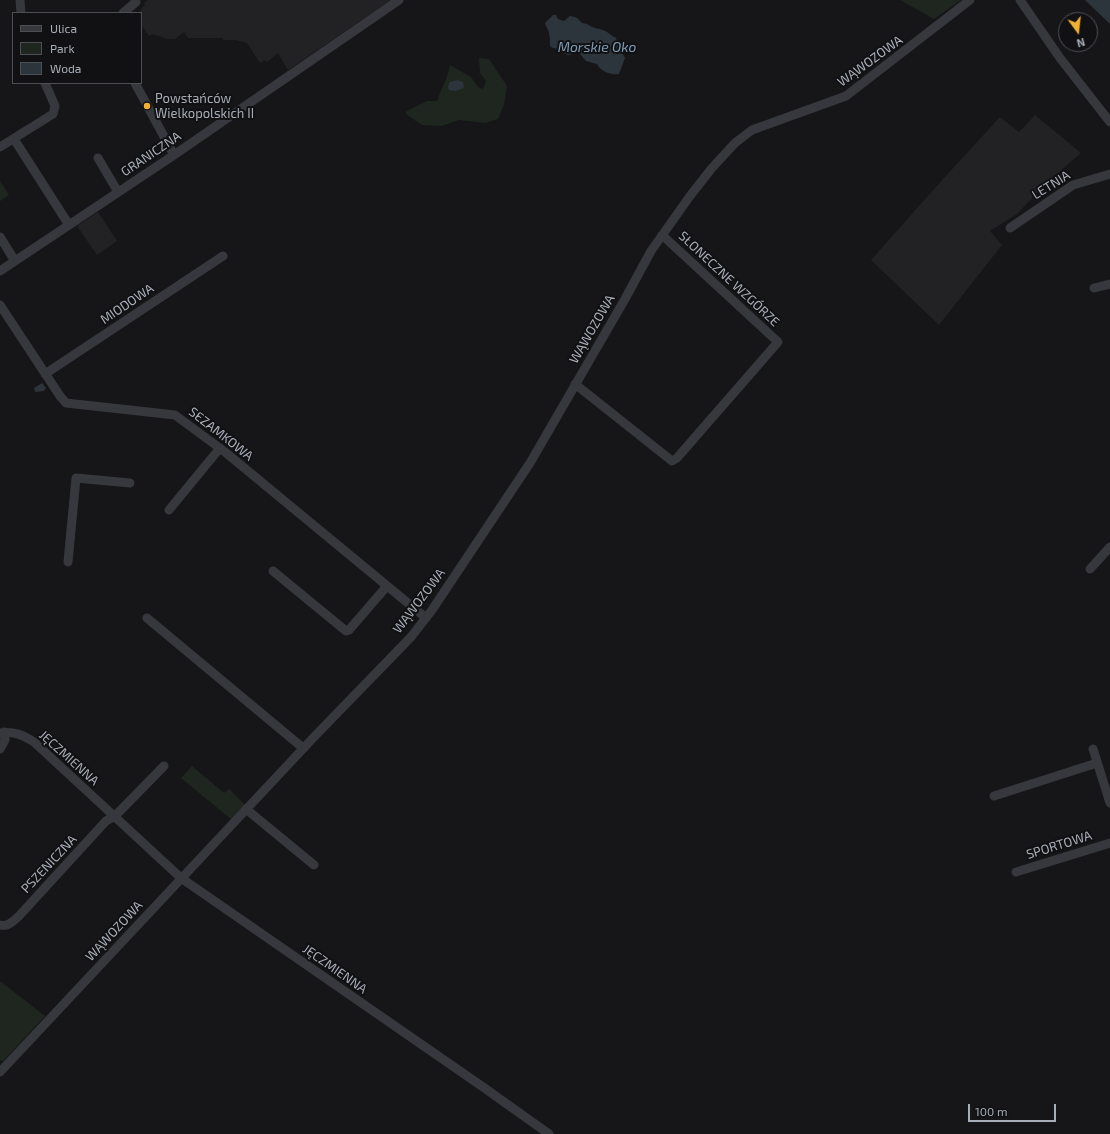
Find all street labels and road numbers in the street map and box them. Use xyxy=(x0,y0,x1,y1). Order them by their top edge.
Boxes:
street label: WĄWOZOWA xyxy=(834,32,906,90)
street label: GRANICZNA xyxy=(118,128,184,180)
street label: LETNIA xyxy=(1029,167,1073,203)
street label: SŁONECZNE WZGÓRZE xyxy=(675,228,783,330)
street label: MIODOWA xyxy=(97,280,157,328)
street label: WĄWOZOWA xyxy=(566,292,618,366)
street label: SEZAMKOWA xyxy=(186,404,256,464)
street label: WĄWOZOWA xyxy=(390,566,448,636)
street label: JĘCZMIENNA xyxy=(36,727,102,789)
street label: SPORTOWA xyxy=(1024,828,1094,862)
street label: PSZENICZNA xyxy=(18,832,80,896)
street label: WĄWOZOWA xyxy=(82,898,146,964)
street label: JĘCZMIENNA xyxy=(300,941,370,997)

